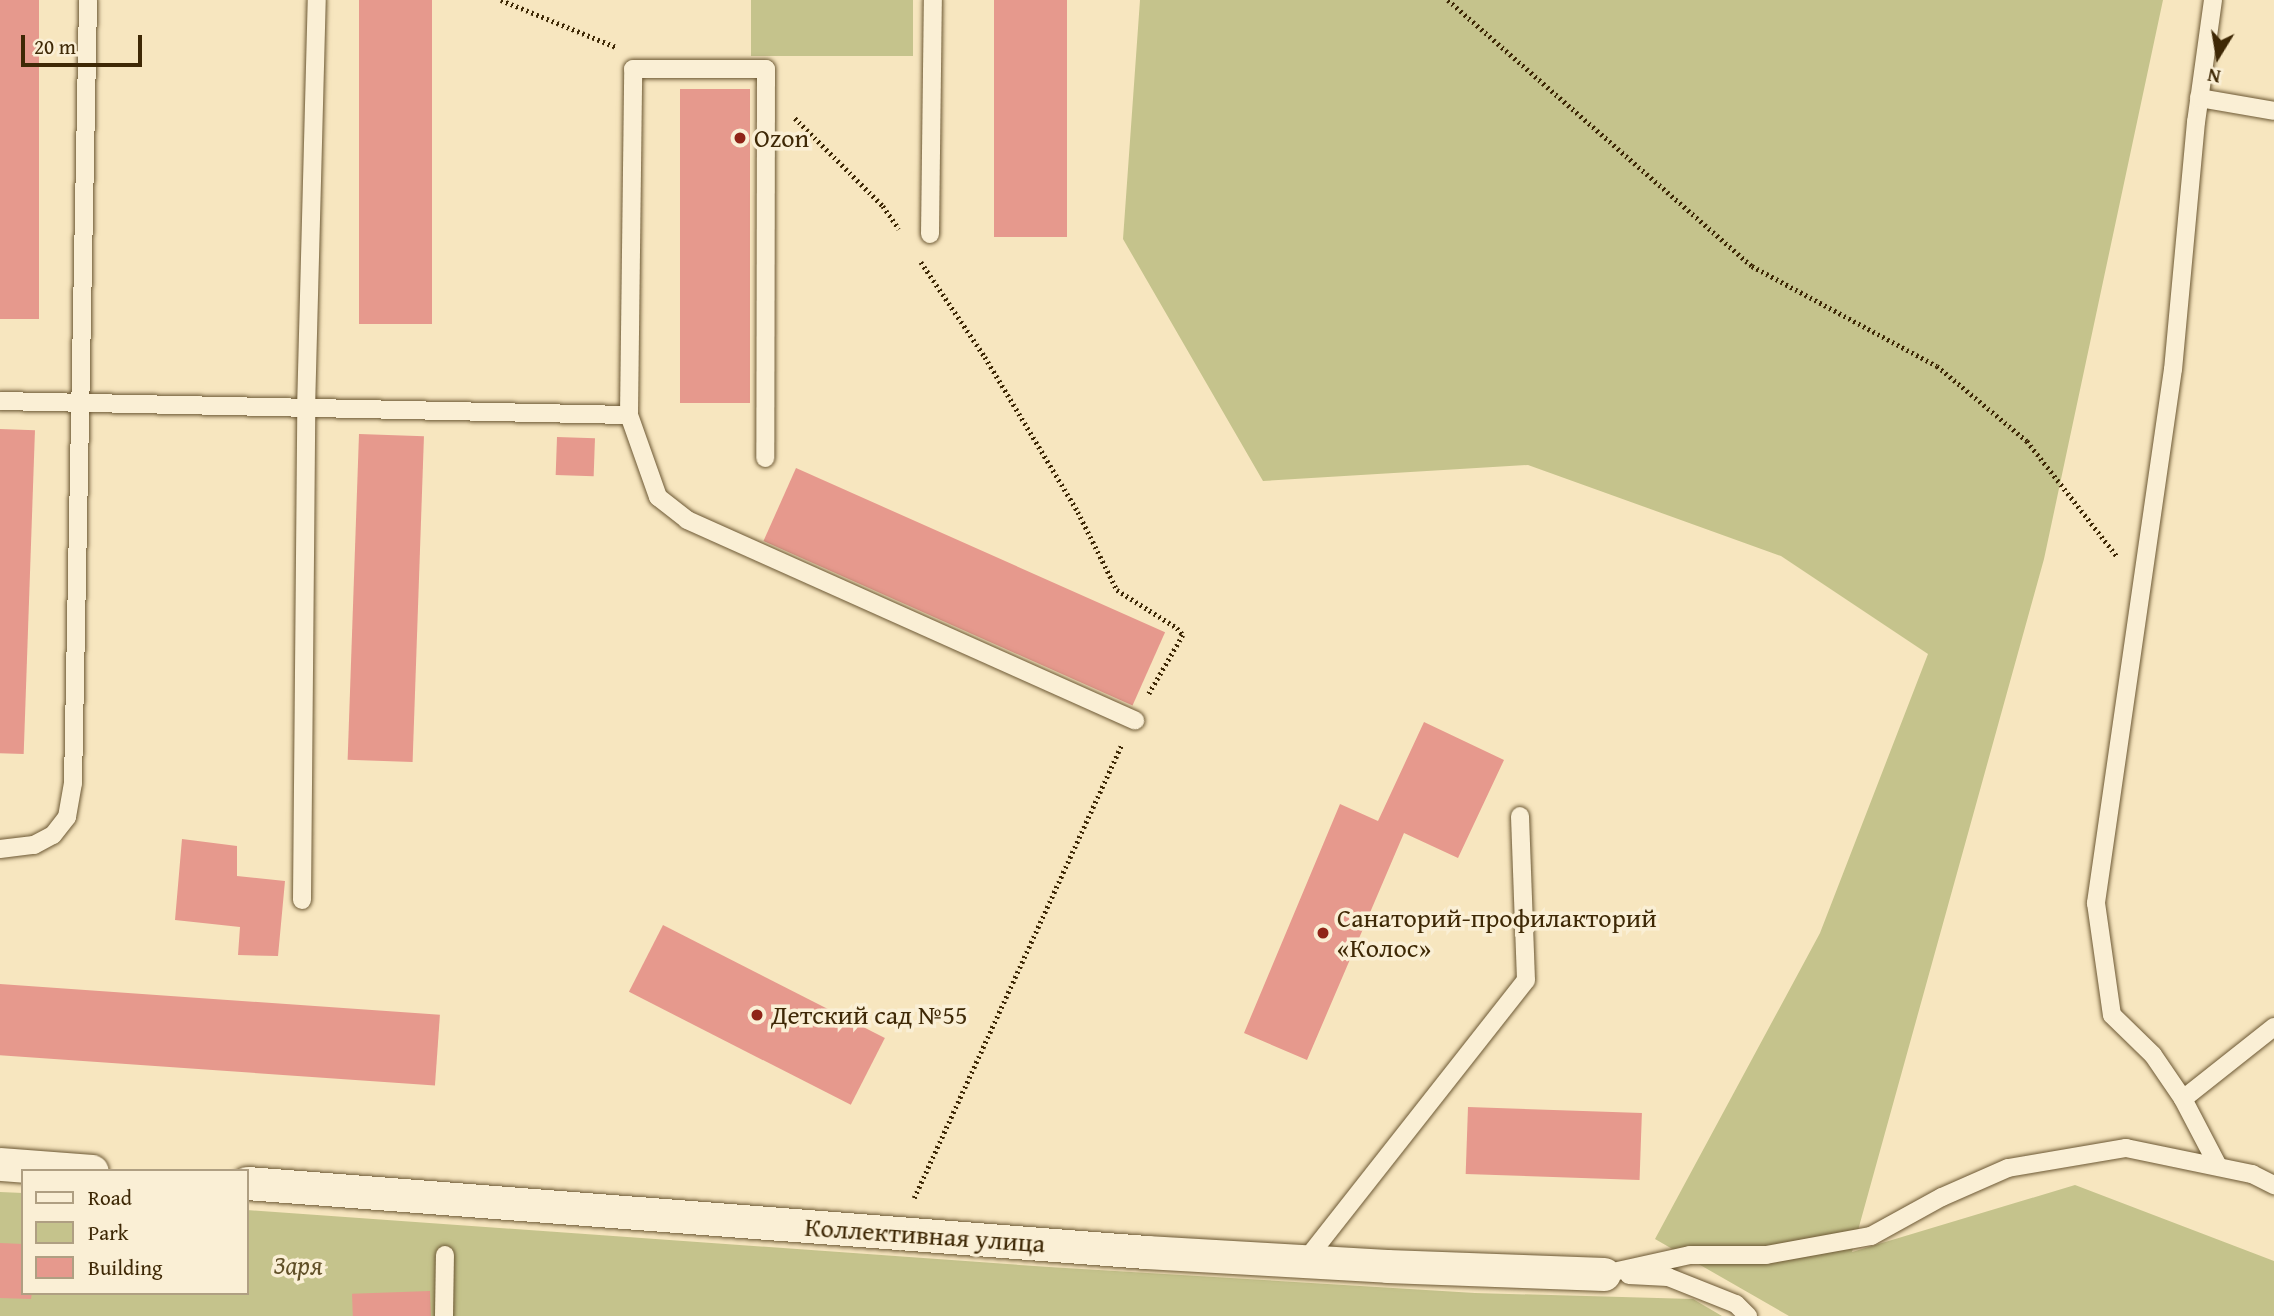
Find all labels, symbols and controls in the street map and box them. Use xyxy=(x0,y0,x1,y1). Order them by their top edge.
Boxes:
scale bar xyxy=(24,21,145,65)
north arrow xyxy=(2183,21,2253,91)
text: 20 m xyxy=(34,31,76,62)
text: N xyxy=(2205,62,2223,92)
place label: Ozon xyxy=(754,122,809,154)
marker: Ozon xyxy=(732,130,748,146)
place label: Санаторий-профилакторий «Колос» xyxy=(1337,902,1657,964)
marker: Санаторий-профилакторий «Колос» xyxy=(1315,925,1331,941)
place label: Детский сад №55 xyxy=(771,999,968,1031)
marker: Детский сад №55 xyxy=(749,1007,765,1023)
legend xyxy=(21,1169,248,1295)
text: Road xyxy=(88,1182,132,1213)
street label: Коллективная улица xyxy=(804,1211,1046,1259)
text: Park xyxy=(88,1217,129,1248)
park label: Заря xyxy=(273,1249,323,1281)
text: Building xyxy=(88,1252,162,1283)

